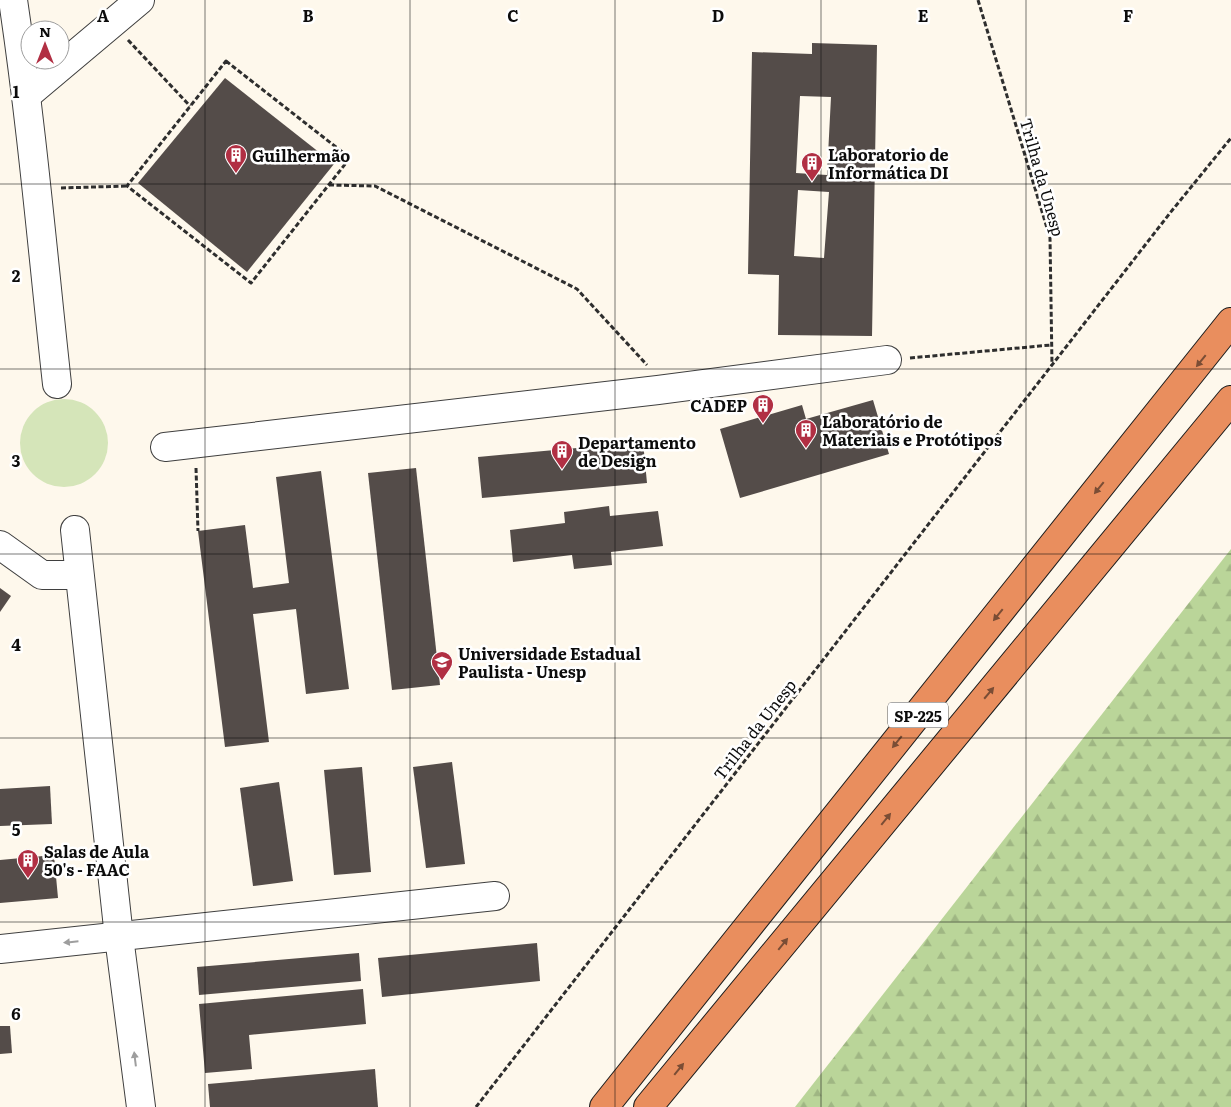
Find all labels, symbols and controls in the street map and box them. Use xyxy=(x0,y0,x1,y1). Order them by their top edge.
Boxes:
text: A xyxy=(97,3,109,27)
text: B xyxy=(302,3,314,27)
text: C xyxy=(507,3,519,27)
text: D xyxy=(712,3,724,27)
text: E xyxy=(918,3,929,27)
text: F xyxy=(1123,3,1133,27)
north arrow xyxy=(20,20,70,70)
text: N xyxy=(39,21,51,41)
text: 1 xyxy=(13,79,20,103)
street label: Trilha da Unesp xyxy=(1015,115,1071,239)
place label: Laboratorio de Informática DI xyxy=(828,142,949,184)
building icon: Guilhermão xyxy=(224,143,248,174)
place label: Guilhermão xyxy=(252,143,350,167)
building icon: Laboratorio de Informática DI xyxy=(800,151,824,182)
text: 2 xyxy=(12,263,21,287)
one-way arrow xyxy=(1195,354,1206,367)
place label: CADEP xyxy=(690,393,748,417)
building icon: CADEP xyxy=(751,393,775,424)
place label: Laboratório de Materiais e Protótipos xyxy=(822,409,1002,451)
building icon: Laboratório de Materiais e Protótipos xyxy=(794,418,818,449)
place label: Departamento de Design xyxy=(578,430,696,472)
building icon: Departamento de Design xyxy=(550,439,574,470)
text: 3 xyxy=(12,448,21,472)
one-way arrow xyxy=(1094,481,1105,494)
one-way arrow xyxy=(992,608,1003,621)
text: 4 xyxy=(11,632,21,656)
place label: Universidade Estadual Paulista - Unesp xyxy=(458,641,641,683)
school or university icon: Universidade Estadual Paulista - Unesp xyxy=(430,650,454,681)
street label: Trilha da Unesp xyxy=(707,673,801,784)
one-way arrow xyxy=(984,687,995,700)
road number: SP-225 xyxy=(888,702,948,728)
one-way arrow xyxy=(891,735,902,748)
one-way arrow xyxy=(880,812,891,825)
text: 5 xyxy=(12,817,21,841)
place label: Salas de Aula 50's - FAAC xyxy=(44,839,150,881)
building icon: Salas de Aula 50's - FAAC xyxy=(16,848,40,879)
one-way arrow xyxy=(62,938,78,946)
one-way arrow xyxy=(777,938,788,951)
text: 6 xyxy=(11,1001,21,1025)
one-way arrow xyxy=(131,1050,139,1066)
one-way arrow xyxy=(674,1063,685,1076)

